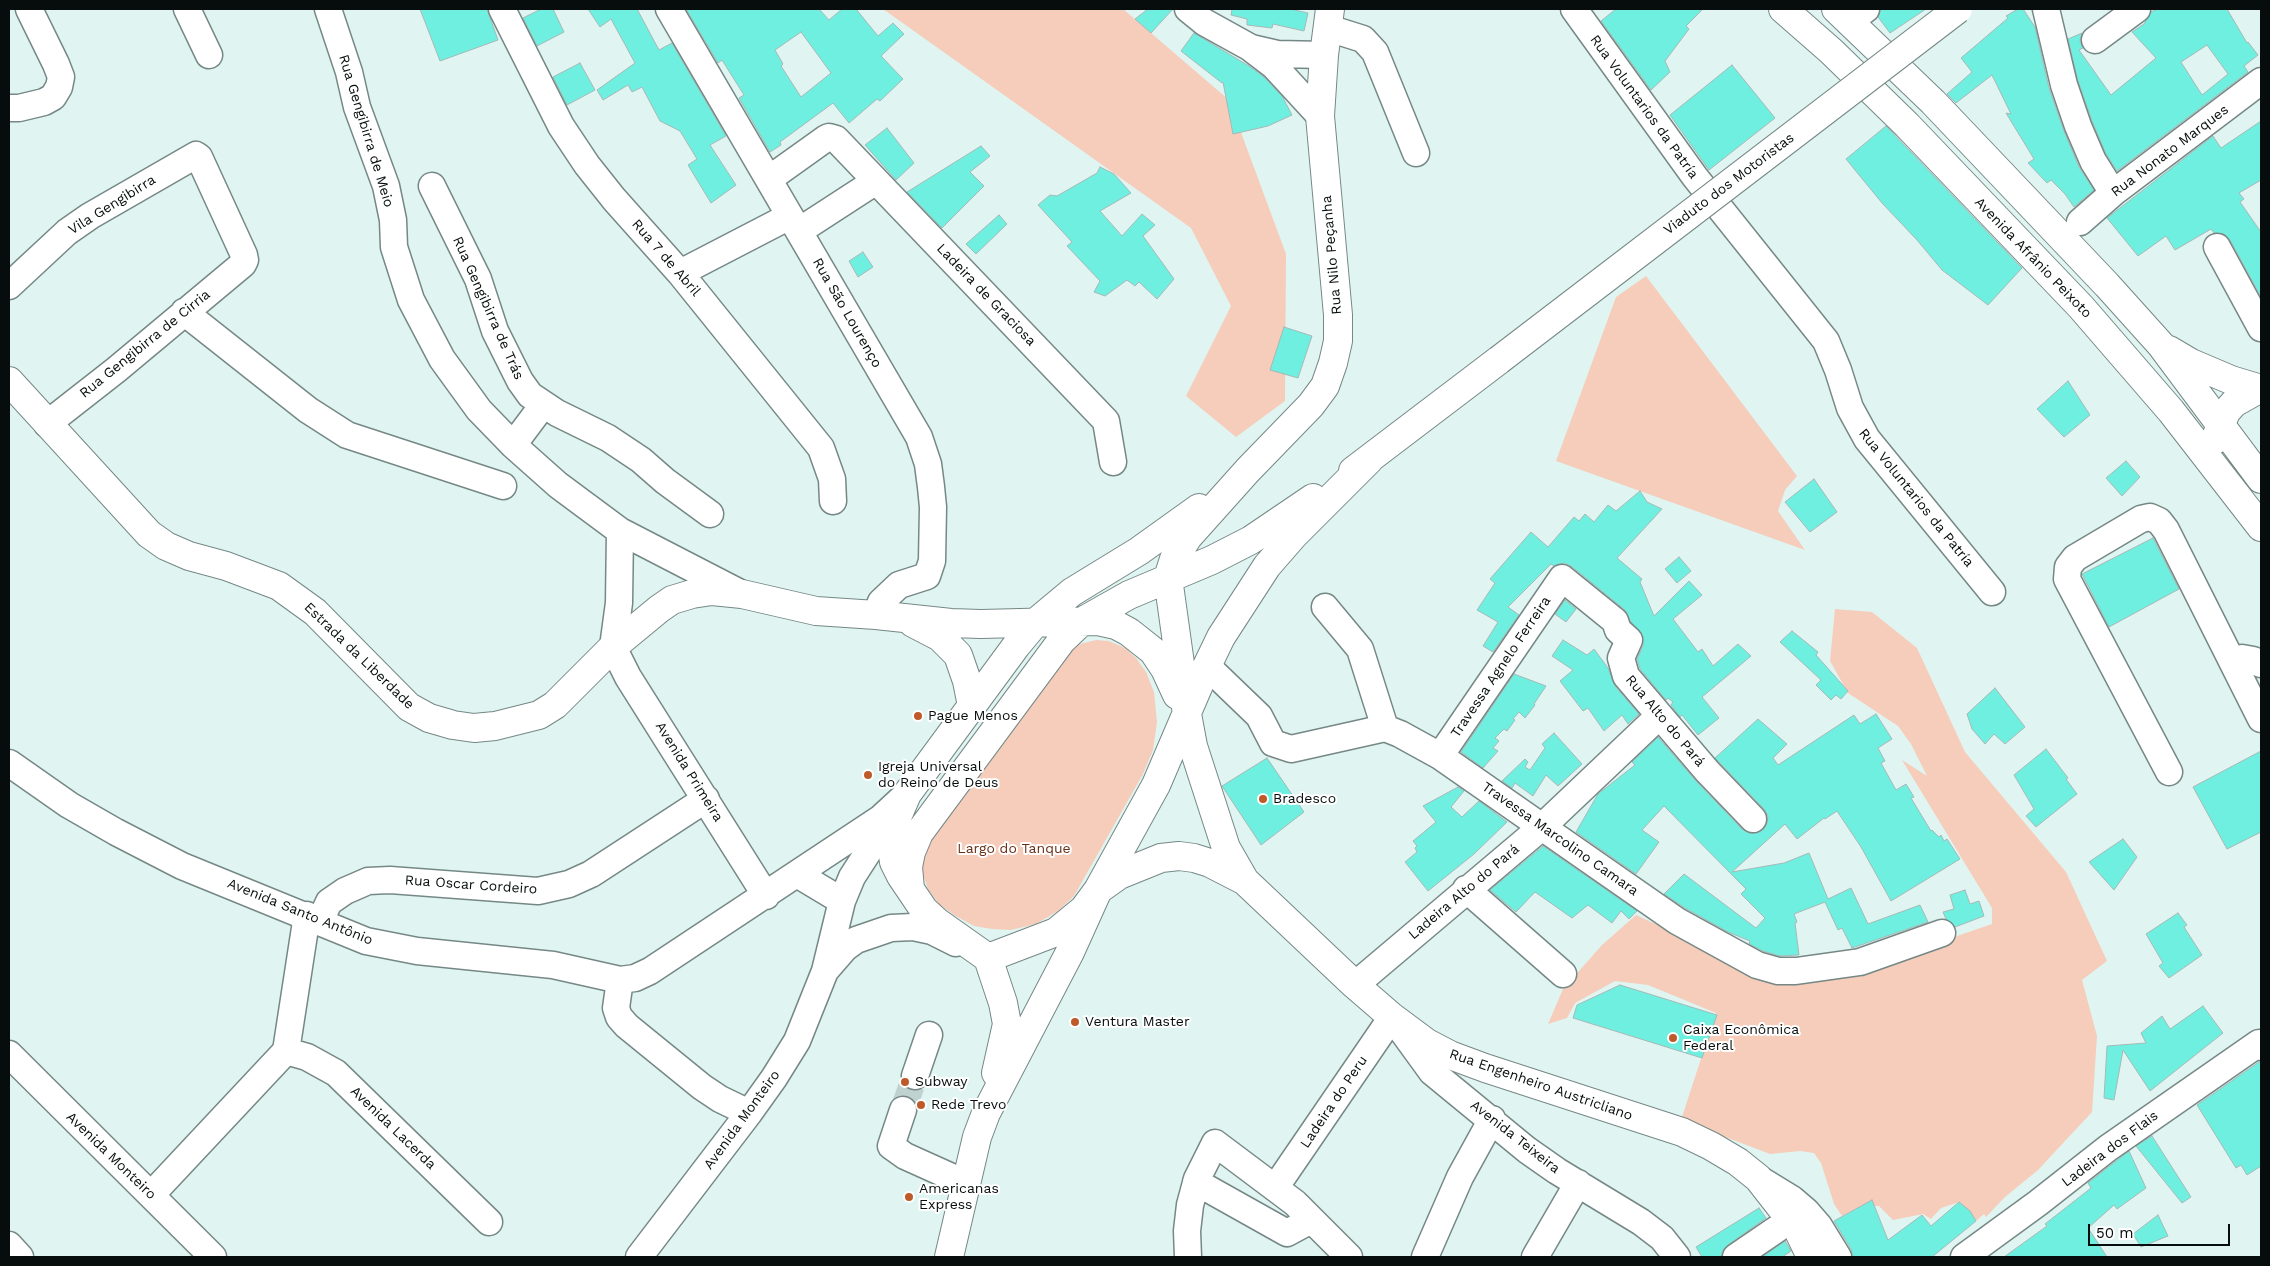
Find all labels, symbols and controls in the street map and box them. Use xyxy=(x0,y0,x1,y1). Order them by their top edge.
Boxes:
street label: Rua Voluntarios da Patría xyxy=(1586,32,1702,182)
street label: Rua Gengibirra de Meio xyxy=(335,53,397,209)
street label: Rua Nonato Marques xyxy=(2108,101,2232,201)
street label: Viaduto dos Motoristas xyxy=(1661,129,1797,239)
street label: Vila Gengibirra xyxy=(65,172,159,238)
street label: Avenida Afrânio Peixoto xyxy=(1971,194,2095,322)
street label: Rua Nilo Peçanha xyxy=(1318,195,1346,315)
street label: Rua 7 de Abril xyxy=(628,216,704,300)
street label: Rua Gengibirra de Trás xyxy=(449,234,527,382)
street label: Ladeira de Graciosa xyxy=(933,240,1039,350)
street label: Rua São Lourenço xyxy=(809,255,885,371)
street label: Rua Gengibirra de Cirria xyxy=(76,286,214,402)
street label: Rua Voluntarios da Patría xyxy=(1855,425,1977,571)
street label: Travessa Agnelo Ferreira xyxy=(1447,593,1555,741)
street label: Estrada da Liberdade xyxy=(300,599,418,713)
street label: Rua Alto do Pará xyxy=(1622,672,1708,770)
place label: Pague Menos xyxy=(928,708,1018,724)
marker: Pague Menos xyxy=(912,710,924,722)
street label: Avenida Primeira xyxy=(652,719,726,825)
place label: Igreja Universal do Reino de Deus xyxy=(878,759,998,792)
marker: Igreja Universal do Reino de Deus xyxy=(862,769,874,781)
street label: Travessa Marcolino Camara xyxy=(1479,778,1641,900)
place label: Bradesco xyxy=(1273,791,1336,807)
marker: Bradesco xyxy=(1257,793,1269,805)
park label: Largo do Tanque xyxy=(957,841,1071,857)
street label: Ladeira Alto do Pará xyxy=(1405,841,1523,943)
street label: Rua Oscar Cordeiro xyxy=(404,872,538,898)
street label: Avenida Santo Antônio xyxy=(225,875,375,949)
place label: Ventura Master xyxy=(1085,1014,1190,1030)
marker: Ventura Master xyxy=(1069,1016,1081,1028)
place label: Caixa Econômica Federal xyxy=(1683,1022,1799,1054)
marker: Caixa Econômica Federal xyxy=(1667,1032,1679,1044)
street label: Rua Engenheiro Austricliano xyxy=(1447,1046,1635,1124)
street label: Ladeira do Peru xyxy=(1297,1053,1371,1151)
street label: Avenida Monteiro xyxy=(700,1067,784,1173)
place label: Subway xyxy=(915,1074,967,1090)
marker: Subway xyxy=(899,1076,911,1088)
street label: Avenida Lacerda xyxy=(347,1083,439,1173)
place label: Rede Trevo xyxy=(931,1097,1006,1113)
street label: Avenida Teixeira xyxy=(1467,1097,1563,1177)
marker: Rede Trevo xyxy=(915,1099,927,1111)
street label: Ladeira dos Flais xyxy=(2059,1107,2161,1191)
street label: Avenida Monteiro xyxy=(63,1109,159,1203)
place label: Americanas Express xyxy=(919,1181,999,1214)
marker: Americanas Express xyxy=(903,1191,915,1203)
scale bar xyxy=(2090,1214,2232,1246)
text: 50 m xyxy=(2096,1224,2133,1242)

